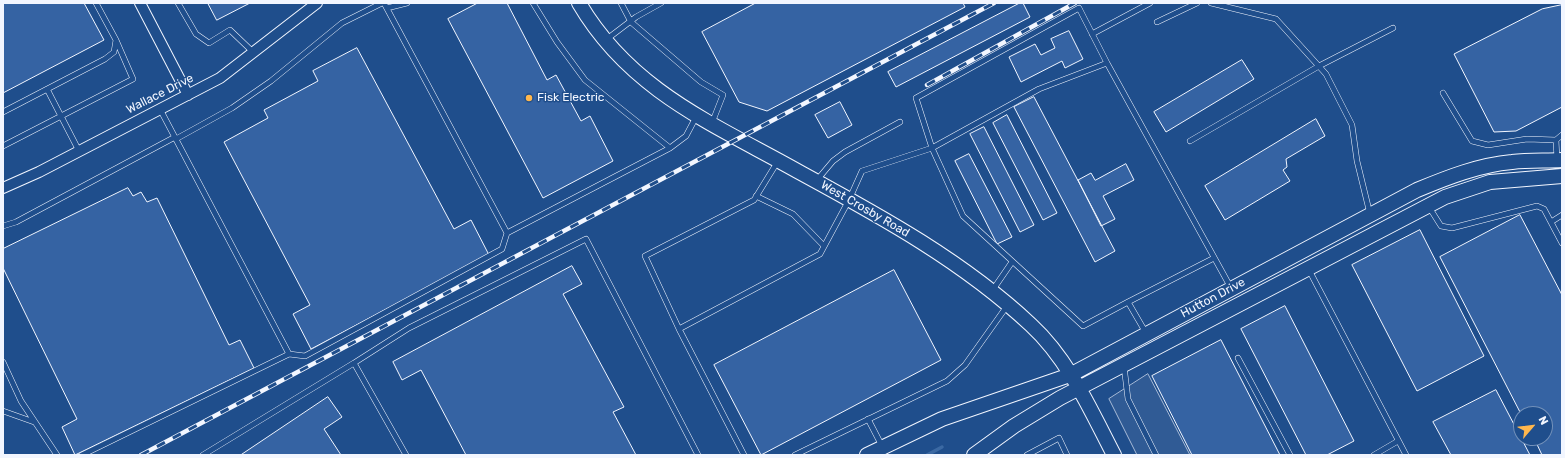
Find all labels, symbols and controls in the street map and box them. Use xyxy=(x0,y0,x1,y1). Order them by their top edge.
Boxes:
street label: Wallace Drive xyxy=(124,71,196,117)
place label: Fisk Electric xyxy=(537,91,604,105)
marker: Fisk Electric xyxy=(524,93,534,103)
street label: West Crosby Road xyxy=(818,178,912,240)
street label: Hutton Drive xyxy=(1178,275,1248,321)
north arrow xyxy=(1513,406,1553,446)
text: N xyxy=(1536,414,1551,427)

